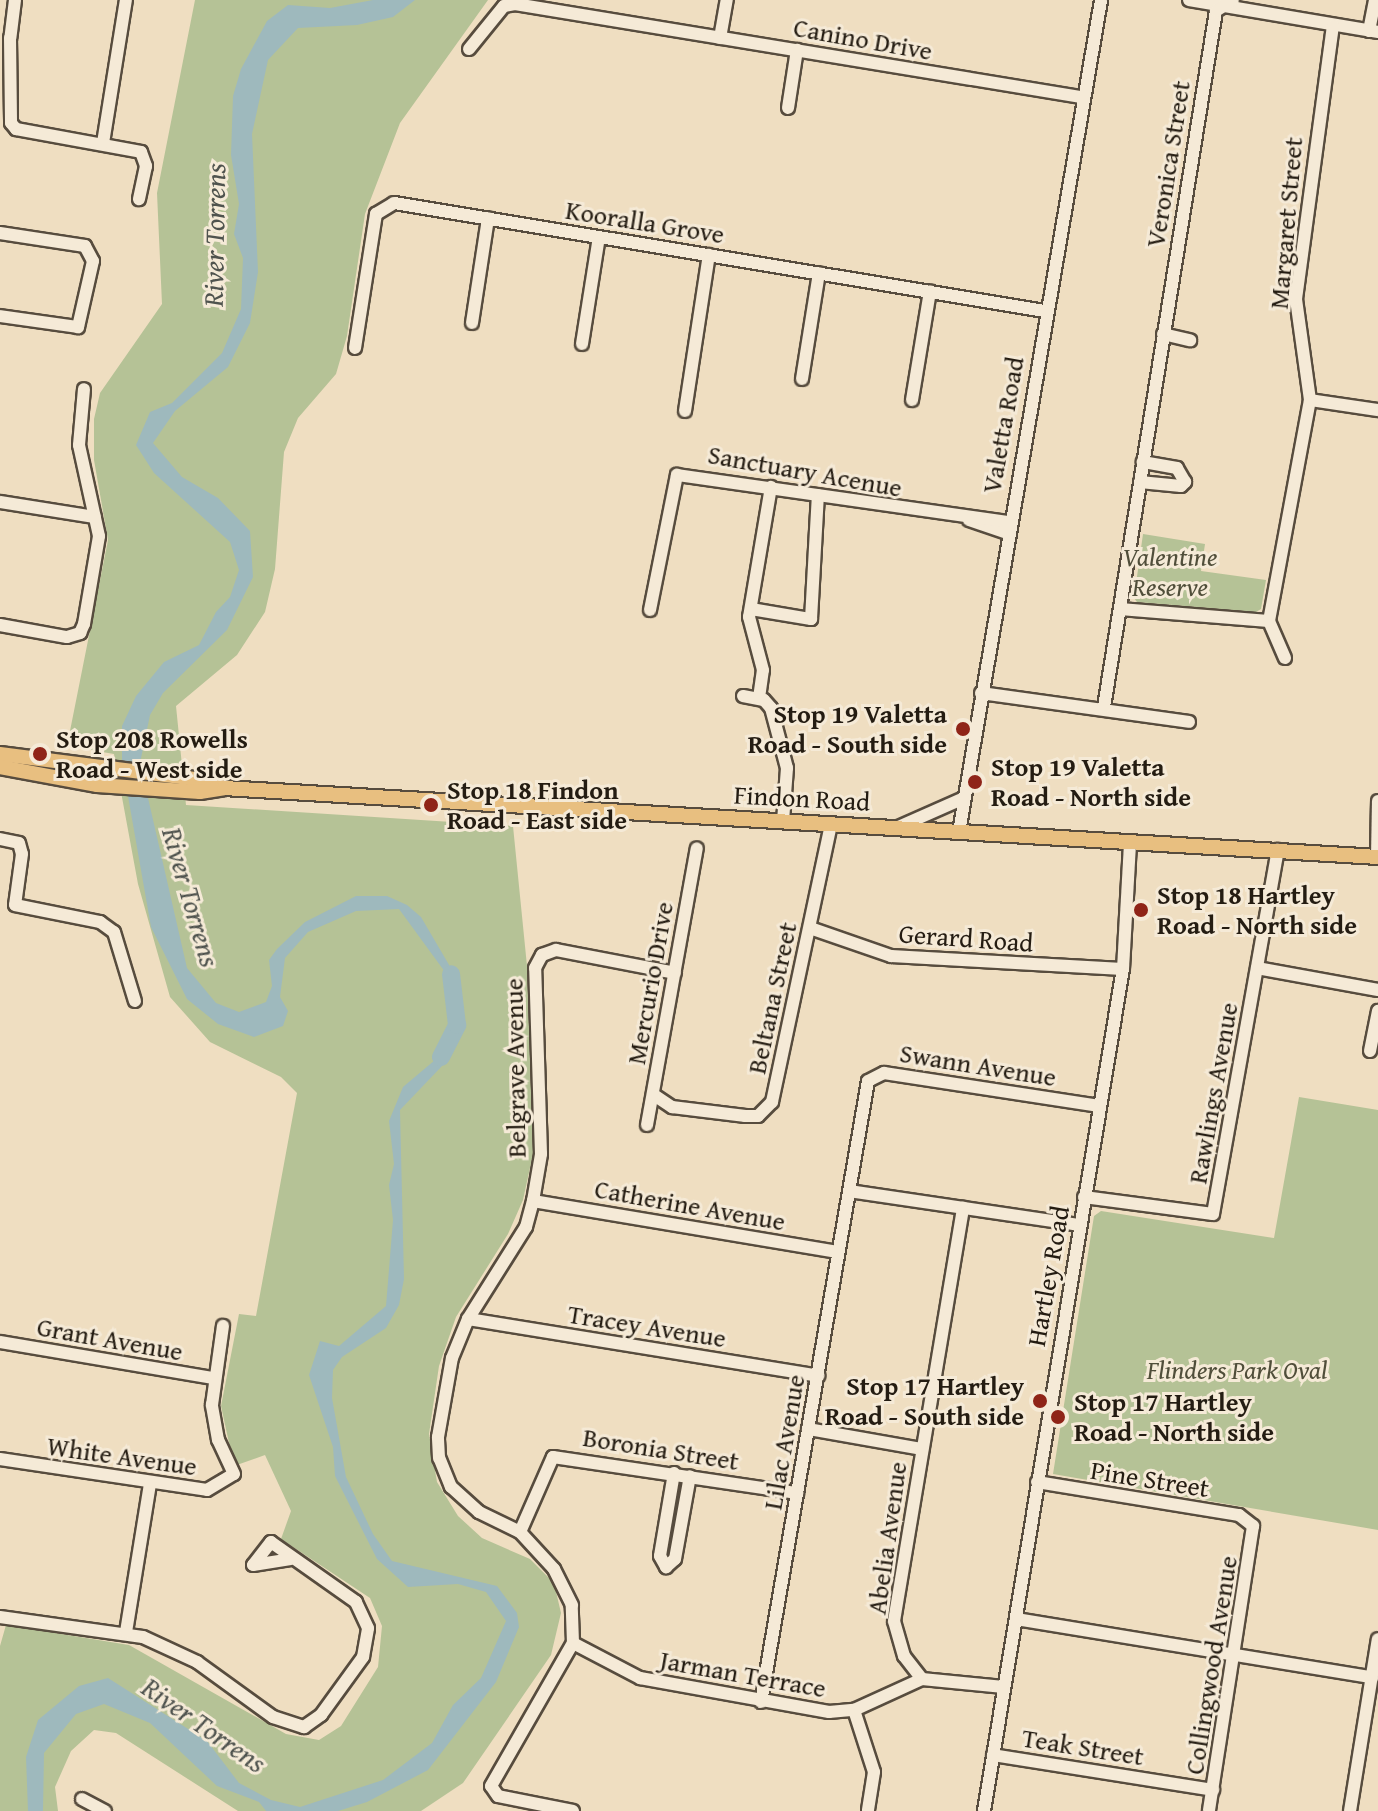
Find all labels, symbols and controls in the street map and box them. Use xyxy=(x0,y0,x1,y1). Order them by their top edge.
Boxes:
street label: Canino Drive xyxy=(791,11,935,67)
street label: Veronica Street xyxy=(1139,78,1197,250)
street label: Margaret Street xyxy=(1263,136,1309,310)
water label: River Torrens xyxy=(196,163,232,307)
street label: Kooralla Grove xyxy=(563,194,727,250)
street label: Valetta Road xyxy=(976,354,1030,496)
street label: Sanctuary Acenue xyxy=(706,439,904,503)
park label: Valentine Reserve xyxy=(1123,541,1217,602)
place label: Stop 19 Valetta Road - South side xyxy=(748,698,947,760)
marker: Stop 19 Valetta Road - South side xyxy=(954,720,972,738)
place label: Stop 208 Rowells Road - West side xyxy=(56,723,248,784)
marker: Stop 208 Rowells Road - West side xyxy=(31,745,49,763)
place label: Stop 19 Valetta Road - North side xyxy=(991,751,1191,812)
marker: Stop 19 Valetta Road - North side xyxy=(966,773,984,791)
place label: Stop 18 Findon Road - East side xyxy=(447,774,627,836)
street label: Findon Road xyxy=(733,779,871,817)
marker: Stop 18 Findon Road - East side xyxy=(422,796,440,814)
water label: River Torrens xyxy=(155,823,227,971)
place label: Stop 18 Hartley Road - North side xyxy=(1157,879,1357,940)
street label: Mercurio Drive xyxy=(620,899,680,1067)
marker: Stop 18 Hartley Road - North side xyxy=(1132,901,1150,919)
street label: Gerard Road xyxy=(898,918,1034,958)
street label: Beltana Street xyxy=(741,919,803,1077)
street label: Belgrave Avenue xyxy=(498,978,532,1158)
street label: Rawlings Avenue xyxy=(1182,1000,1244,1186)
street label: Swann Avenue xyxy=(898,1037,1058,1093)
street label: Catherine Avenue xyxy=(592,1173,788,1237)
street label: Hartley Road xyxy=(1020,1203,1076,1349)
street label: Tracey Avenue xyxy=(566,1298,728,1354)
street label: Grant Avenue xyxy=(35,1311,185,1367)
park label: Flinders Park Oval xyxy=(1147,1354,1327,1386)
place label: Stop 17 Hartley Road - South side xyxy=(825,1370,1024,1432)
street label: Lilac Avenue xyxy=(757,1372,811,1512)
place label: Stop 17 Hartley Road - North side xyxy=(1074,1386,1274,1448)
marker: Stop 17 Hartley Road - South side xyxy=(1031,1392,1049,1410)
marker: Stop 17 Hartley Road - North side xyxy=(1049,1408,1067,1426)
street label: Boronia Street xyxy=(581,1421,741,1477)
street label: White Avenue xyxy=(45,1430,199,1482)
street label: Pine Street xyxy=(1089,1454,1211,1504)
street label: Abelia Avenue xyxy=(861,1460,913,1616)
street label: Collingwood Avenue xyxy=(1178,1553,1244,1777)
street label: Jarman Terrace xyxy=(658,1644,828,1704)
water label: River Torrens xyxy=(136,1670,272,1780)
street label: Teak Street xyxy=(1020,1722,1146,1772)

